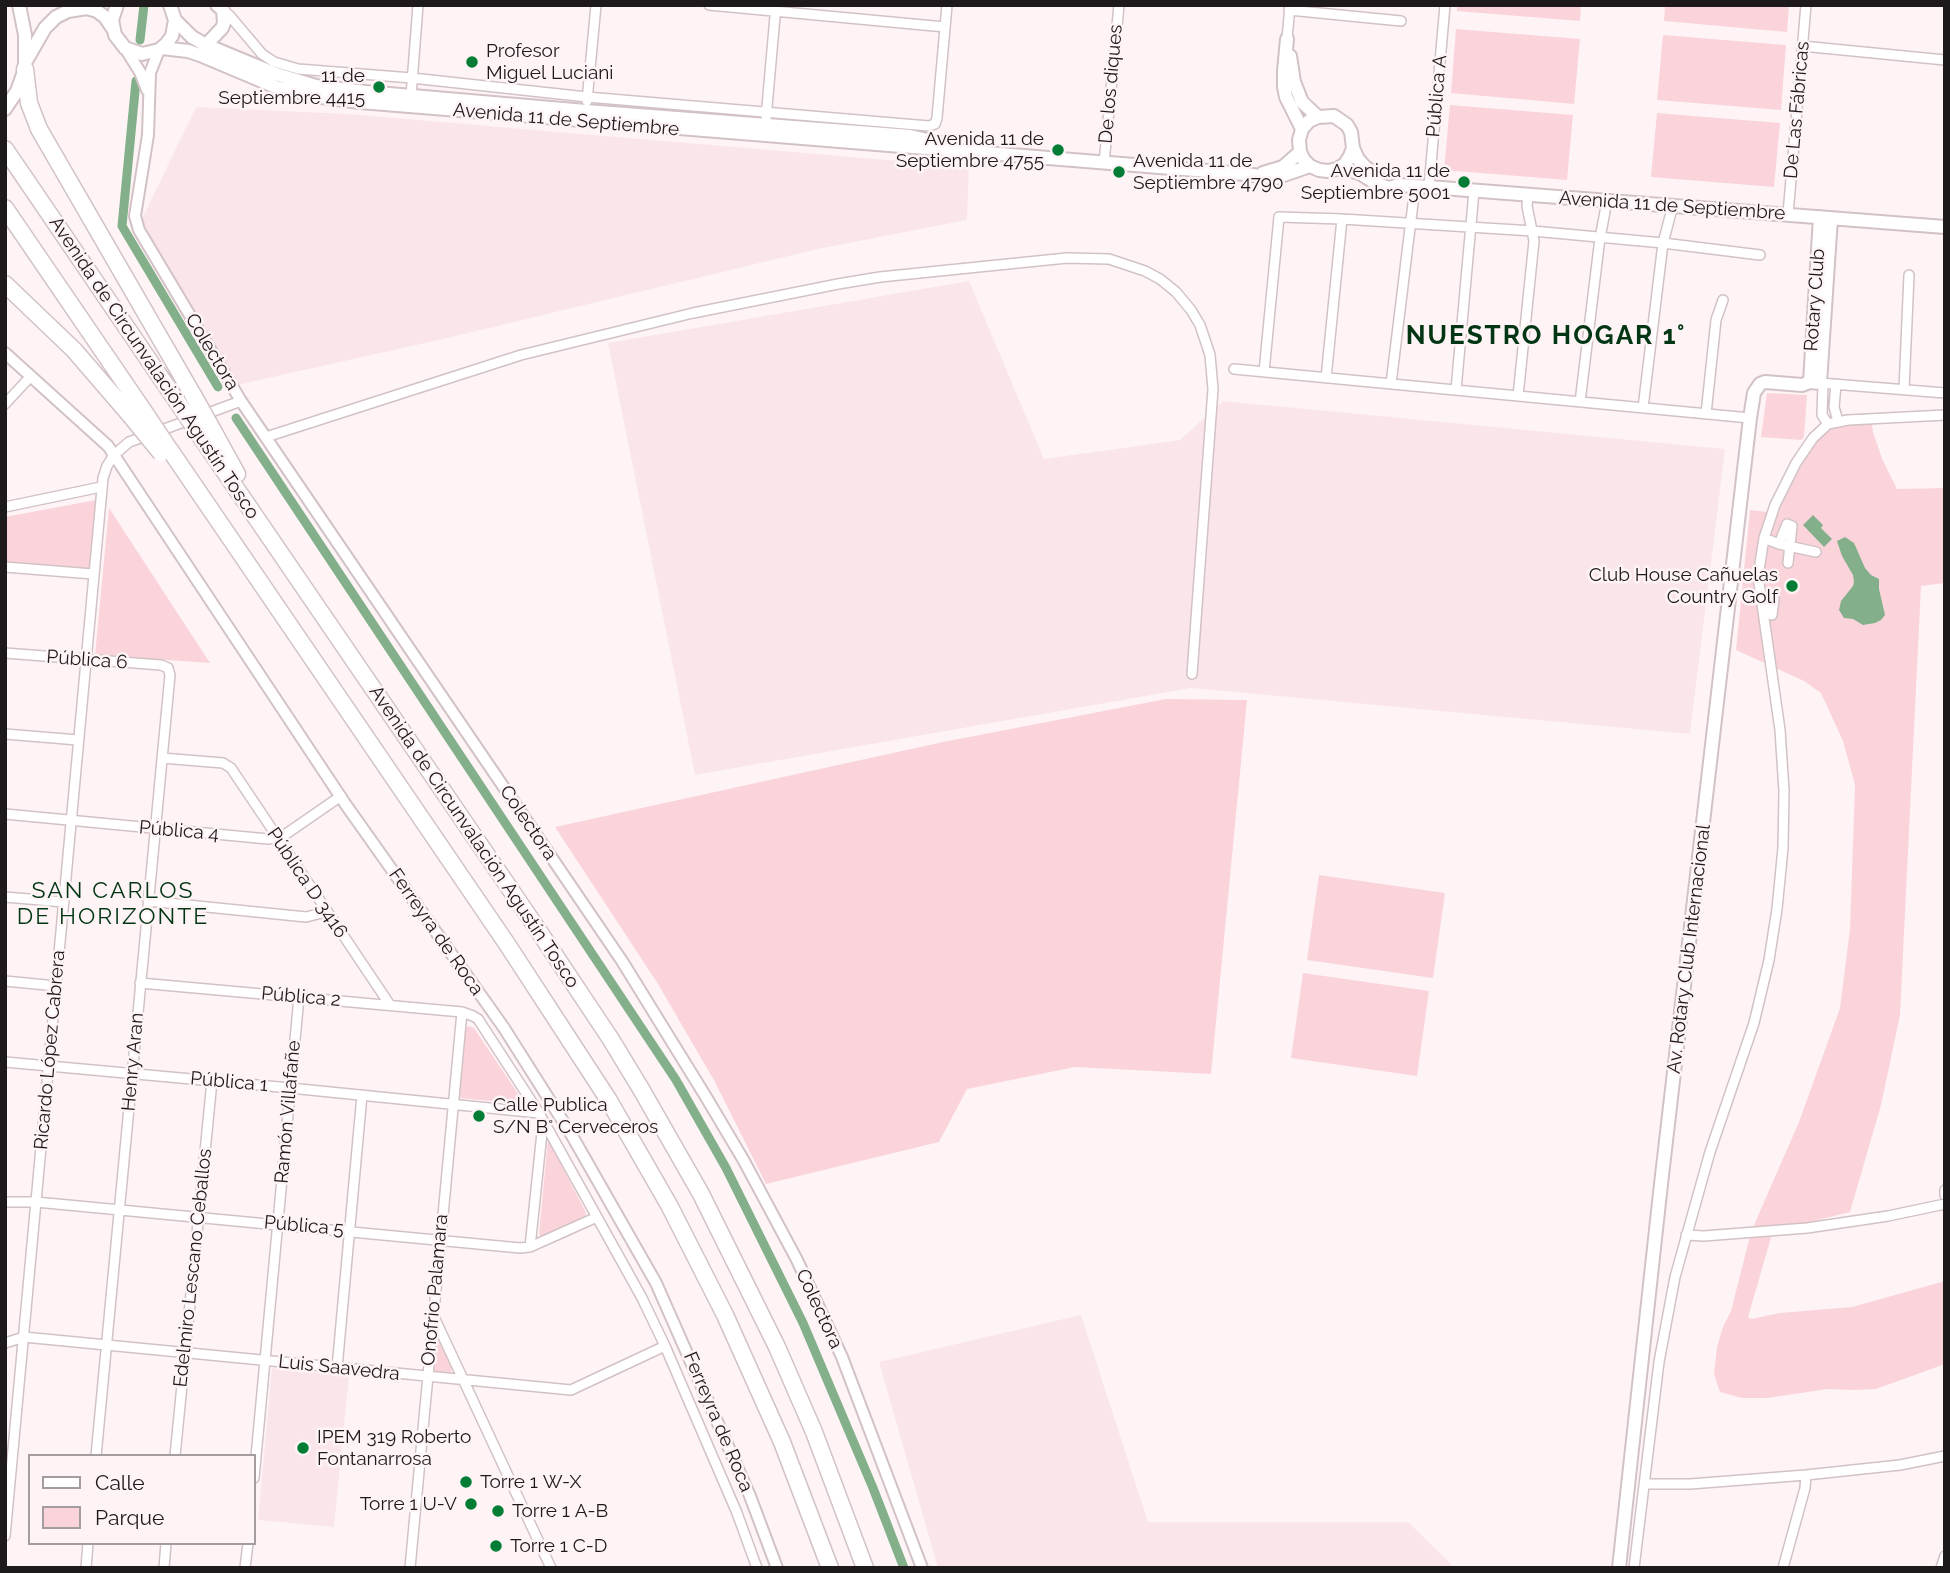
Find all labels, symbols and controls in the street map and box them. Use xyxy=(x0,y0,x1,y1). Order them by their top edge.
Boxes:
street label: De los diques xyxy=(1094,24,1128,144)
place label: Profesor Miguel Luciani xyxy=(486,40,613,84)
street label: De Las Fábricas xyxy=(1780,40,1814,180)
marker: Profesor Miguel Luciani xyxy=(464,54,480,70)
street label: Pública A xyxy=(1422,54,1452,138)
place label: 11 de Septiembre 4415 xyxy=(218,65,365,109)
marker: 11 de Septiembre 4415 xyxy=(371,79,387,95)
street label: Avenida 11 de Septiembre xyxy=(452,99,680,141)
place label: Avenida 11 de Septiembre 4755 xyxy=(896,128,1044,172)
marker: Avenida 11 de Septiembre 4755 xyxy=(1050,142,1066,158)
place label: Avenida 11 de Septiembre 4790 xyxy=(1133,150,1284,194)
place label: Avenida 11 de Septiembre 5001 xyxy=(1301,160,1450,204)
marker: Avenida 11 de Septiembre 4790 xyxy=(1111,164,1127,180)
marker: Avenida 11 de Septiembre 5001 xyxy=(1456,174,1472,190)
street label: Avenida 11 de Septiembre xyxy=(1558,187,1786,225)
street label: Avenida de Circunvalación Agustín Tosco xyxy=(44,213,264,523)
street label: Rotary Club xyxy=(1800,248,1830,352)
street label: Colectora xyxy=(180,309,244,395)
district label: NUESTRO HOGAR 1° xyxy=(1408,320,1684,352)
place label: Club House Cañuelas Country Golf xyxy=(1589,564,1778,608)
marker: Club House Cañuelas Country Golf xyxy=(1784,578,1800,594)
street label: Pública 6 xyxy=(46,646,128,674)
street label: Avenida de Circunvalación Agustín Tosco xyxy=(364,682,584,992)
street label: Colectora xyxy=(495,781,561,865)
street label: Pública 4 xyxy=(138,816,220,846)
street label: Pública D 3416 xyxy=(262,823,352,943)
street label: Av. Rotary Club Internacional xyxy=(1662,823,1716,1075)
street label: Ferreyra de Roca xyxy=(384,864,488,1000)
district label: SAN CARLOS DE HORIZONTE xyxy=(18,877,208,931)
street label: Ricardo López Cabrera xyxy=(30,949,70,1151)
street label: Pública 2 xyxy=(260,982,342,1012)
street label: Henry Aran xyxy=(117,1012,149,1112)
street label: Ramón Villafañe xyxy=(270,1039,306,1185)
street label: Pública 1 xyxy=(189,1067,269,1097)
place label: Calle Publica S/N B° Cerveceros xyxy=(493,1094,658,1138)
marker: Calle Publica S/N B° Cerveceros xyxy=(471,1108,487,1124)
street label: Edelmiro Lescano Ceballos xyxy=(169,1148,217,1388)
street label: Pública 5 xyxy=(263,1211,345,1241)
street label: Onofrio Palamara xyxy=(417,1213,453,1367)
street label: Colectora xyxy=(791,1265,847,1353)
street label: Ferreyra de Roca xyxy=(678,1349,758,1495)
street label: Luis Saavedra xyxy=(277,1350,401,1386)
place label: IPEM 319 Roberto Fontanarrosa xyxy=(317,1426,471,1470)
marker: IPEM 319 Roberto Fontanarrosa xyxy=(295,1440,311,1456)
legend xyxy=(28,1454,256,1545)
text: Calle xyxy=(95,1470,145,1495)
place label: Torre 1 W-X xyxy=(480,1471,582,1493)
marker: Torre 1 W-X xyxy=(458,1474,474,1490)
place label: Torre 1 U-V xyxy=(360,1493,457,1515)
marker: Torre 1 U-V xyxy=(463,1496,479,1512)
place label: Torre 1 A-B xyxy=(512,1500,608,1522)
marker: Torre 1 A-B xyxy=(490,1503,506,1519)
text: Parque xyxy=(95,1505,164,1530)
place label: Torre 1 C-D xyxy=(510,1535,607,1557)
marker: Torre 1 C-D xyxy=(488,1538,504,1554)

